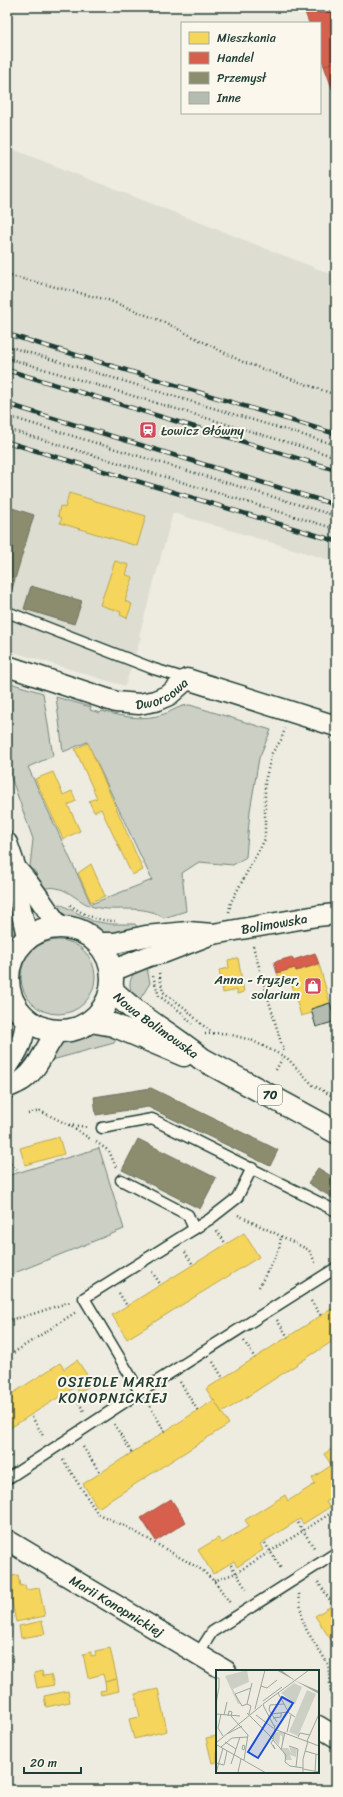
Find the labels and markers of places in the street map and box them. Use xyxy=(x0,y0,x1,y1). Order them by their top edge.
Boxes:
place label: Łowicz Główny xyxy=(161,419,244,442)
station icon: Łowicz Główny xyxy=(138,420,158,440)
place label: Anna - fryzjer, solarium xyxy=(214,968,300,1006)
shop icon: Anna - fryzjer, solarium xyxy=(303,976,323,996)

